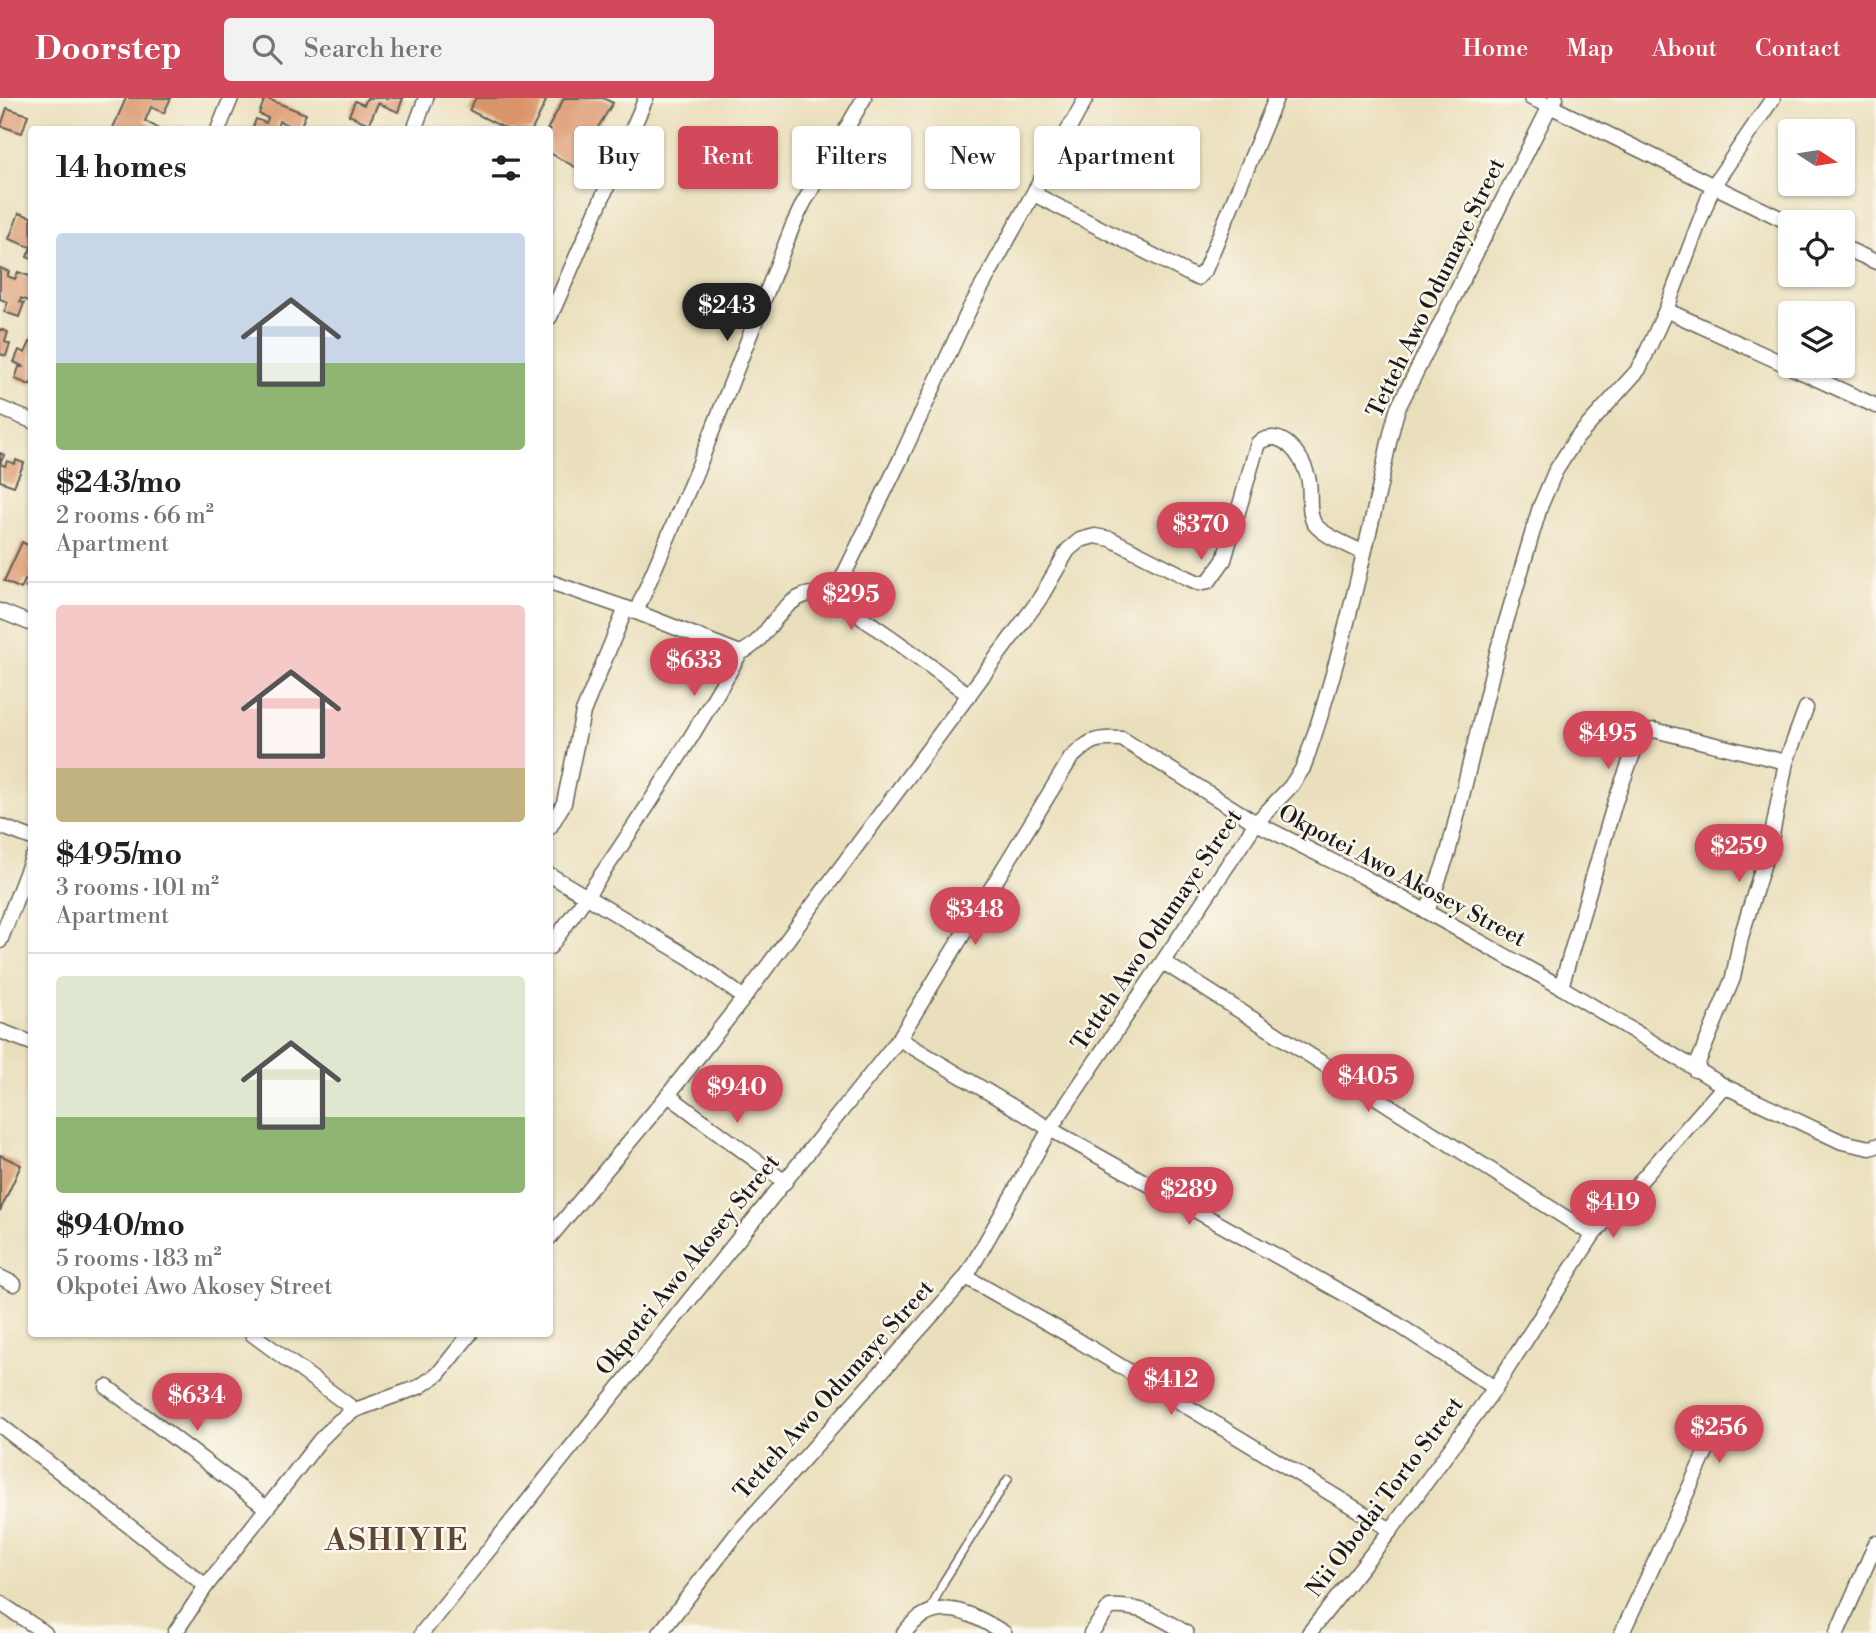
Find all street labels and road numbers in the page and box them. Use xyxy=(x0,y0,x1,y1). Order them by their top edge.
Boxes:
street label: Tetteh Awo Odumaye Street xyxy=(1361,154,1511,422)
street label: Okpotei Awo Akosey Street xyxy=(1273,799,1531,953)
street label: Tetteh Awo Odumaye Street xyxy=(1066,804,1248,1056)
street label: Okpotei Awo Akosey Street xyxy=(590,1149,786,1381)
street label: Tetteh Awo Odumaye Street xyxy=(728,1275,940,1505)
street label: Nii Obodai Torto Street xyxy=(1300,1391,1470,1603)

